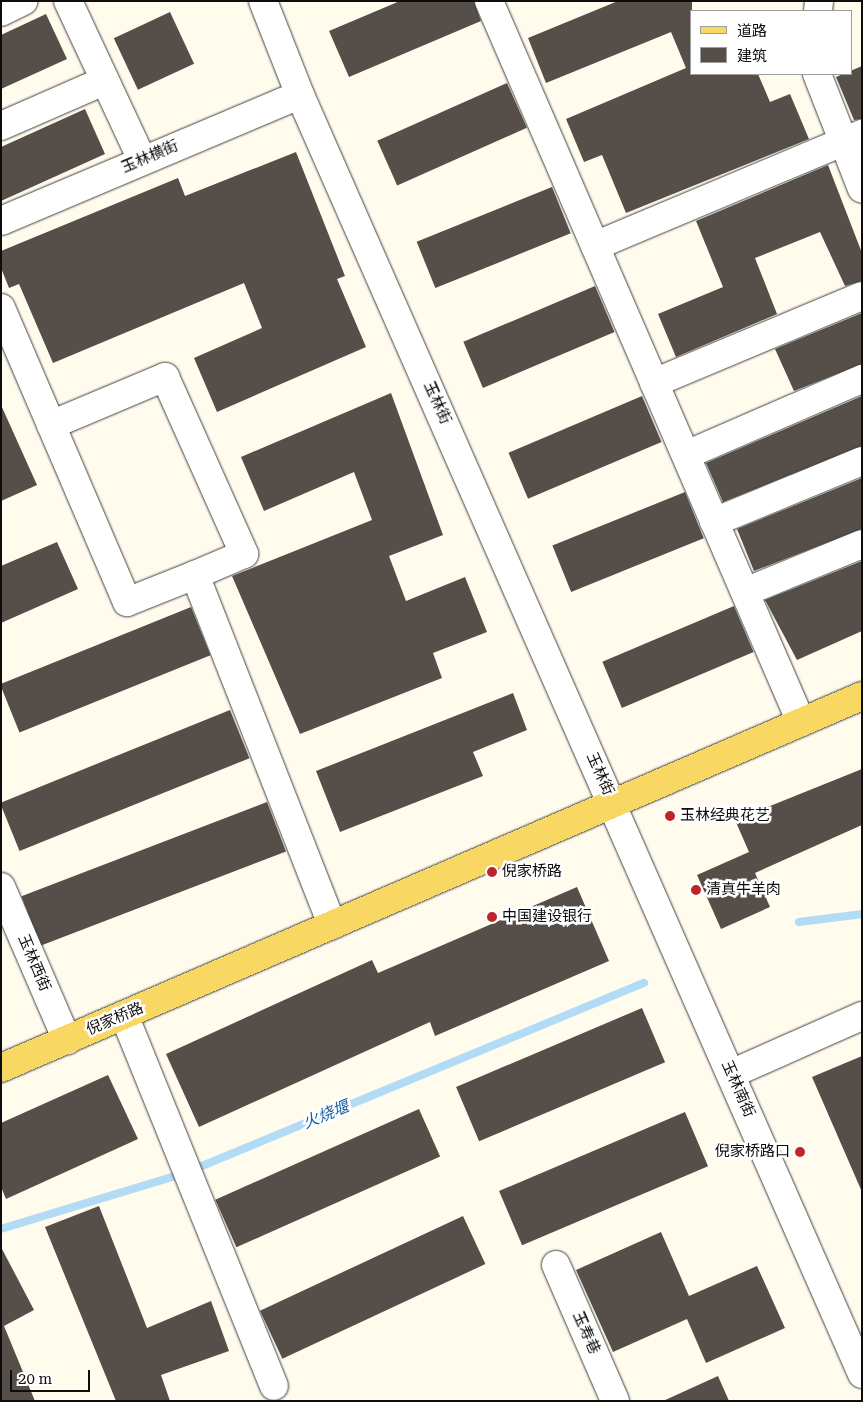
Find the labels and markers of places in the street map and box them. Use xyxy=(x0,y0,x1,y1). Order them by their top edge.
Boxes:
place label: 玉林经典花艺 xyxy=(680,807,770,825)
marker: 玉林经典花艺 xyxy=(664,810,676,822)
place label: 倪家桥路 xyxy=(502,863,562,881)
marker: 倪家桥路 xyxy=(486,866,498,878)
place label: 清真牛羊肉 xyxy=(706,881,781,899)
marker: 清真牛羊肉 xyxy=(690,884,702,896)
place label: 中国建设银行 xyxy=(502,908,592,926)
marker: 中国建设银行 xyxy=(486,911,498,923)
place label: 倪家桥路口 xyxy=(715,1143,790,1161)
marker: 倪家桥路口 xyxy=(794,1146,806,1158)

